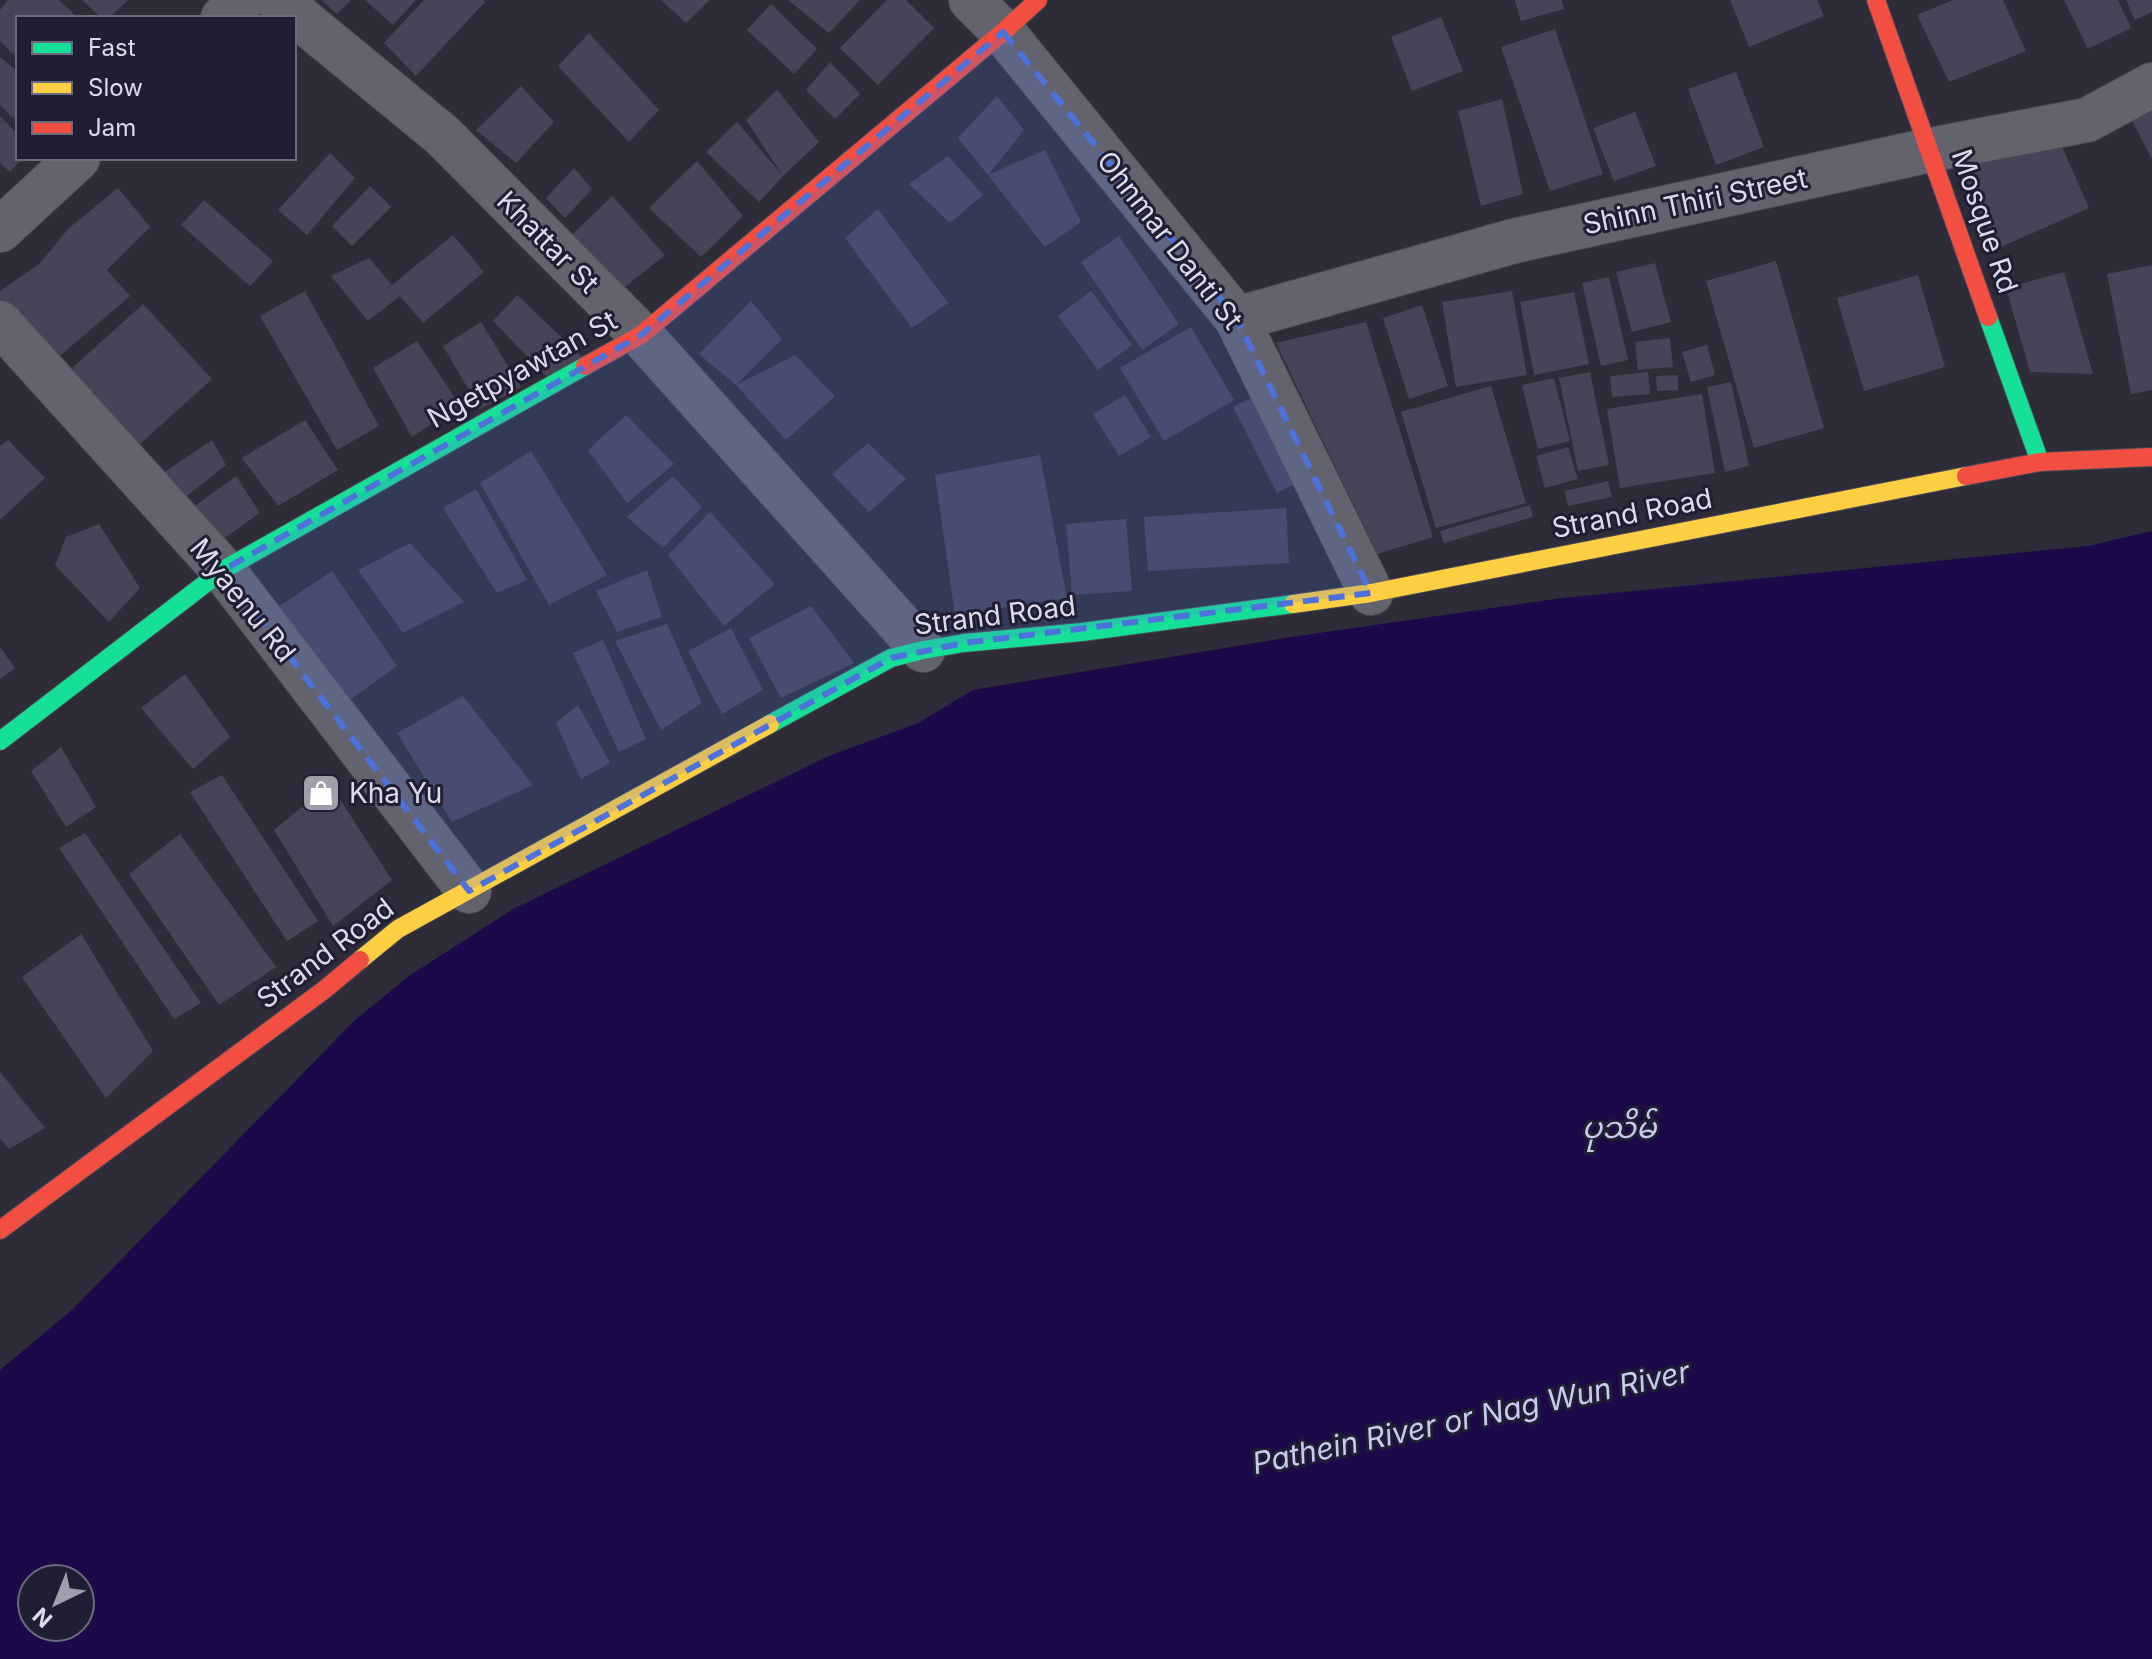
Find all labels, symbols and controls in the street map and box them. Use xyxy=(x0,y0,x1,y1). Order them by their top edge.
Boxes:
legend xyxy=(16,16,296,160)
text: Fast xyxy=(88,33,136,62)
text: Slow xyxy=(88,73,143,102)
text: Jam xyxy=(88,113,136,142)
street label: Ohnmar Danti St xyxy=(1090,144,1250,336)
street label: Mosque Rd xyxy=(1945,145,2025,297)
street label: Shinn Thiri Street xyxy=(1580,161,1810,241)
street label: Khattar St xyxy=(490,184,606,300)
street label: Ngetpyawtan St xyxy=(421,303,623,435)
street label: Strand Road xyxy=(1549,481,1715,545)
street label: Myaenu Rd xyxy=(183,531,303,669)
street label: Strand Road xyxy=(912,588,1078,642)
shop icon: Kha Yu xyxy=(300,772,342,814)
place label: Kha Yu xyxy=(349,776,442,810)
street label: Strand Road xyxy=(250,891,400,1015)
water label: ပုသိမ် xyxy=(1582,1107,1658,1153)
water label: Pathein River or Nag Wun River xyxy=(1249,1353,1693,1481)
north arrow xyxy=(16,1563,96,1643)
text: N xyxy=(27,1602,57,1633)

